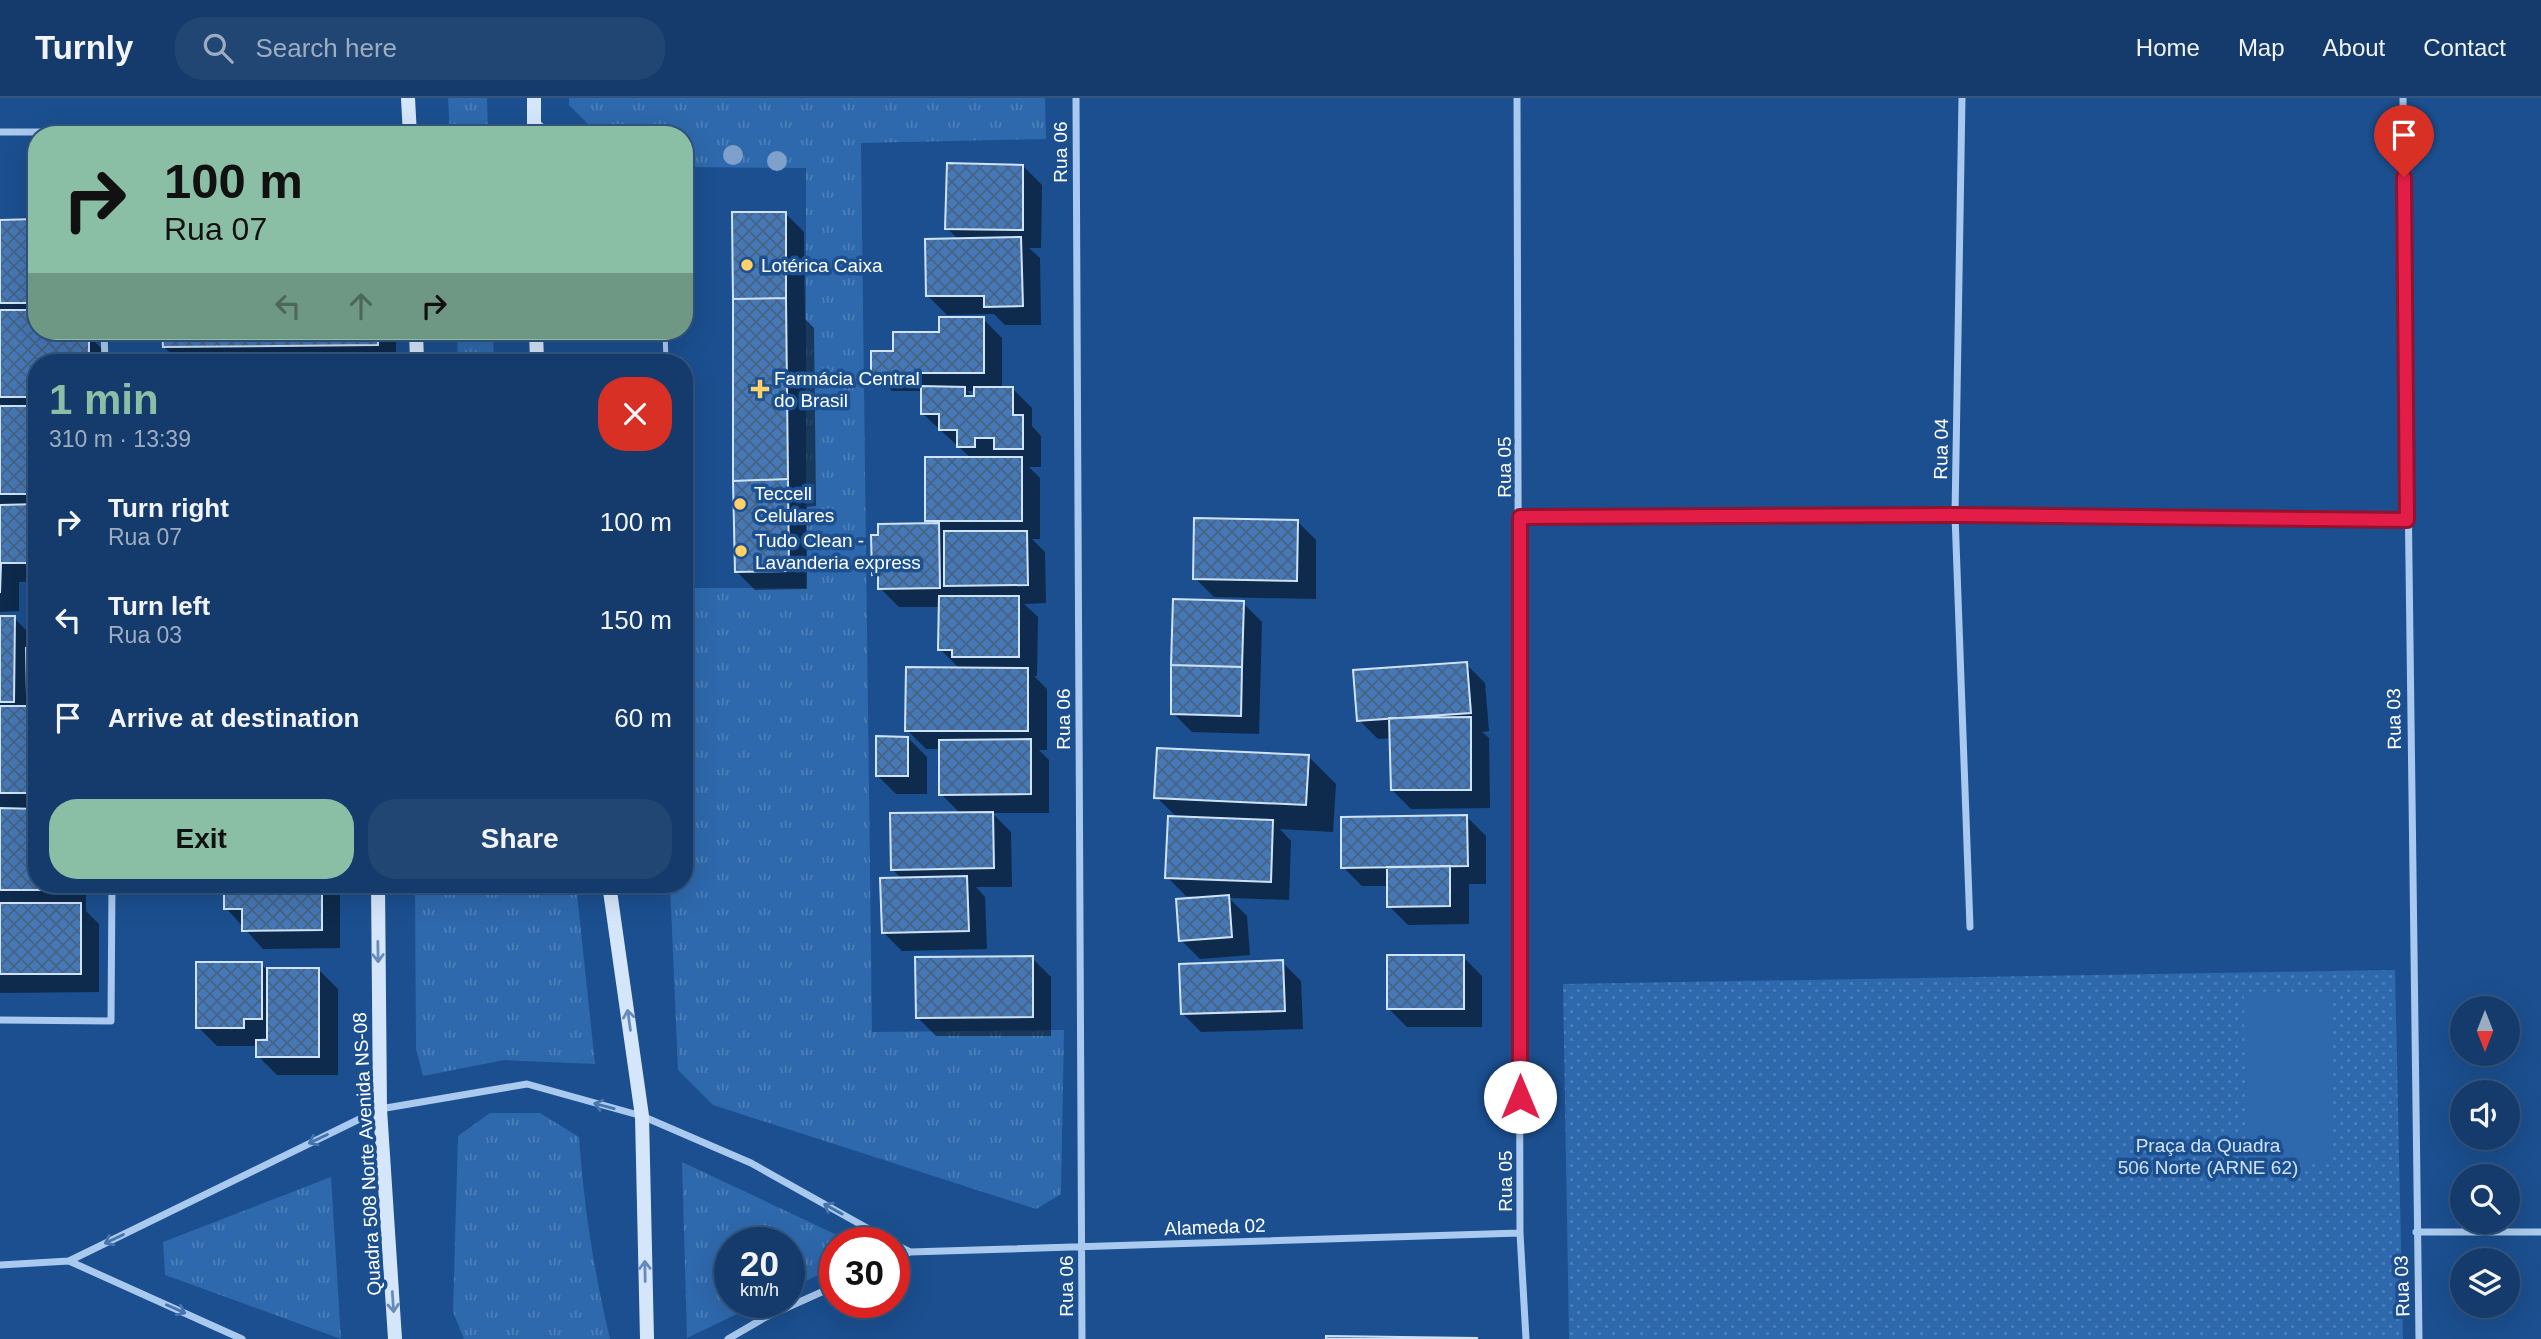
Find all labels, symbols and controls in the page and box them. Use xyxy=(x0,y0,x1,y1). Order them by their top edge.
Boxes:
search box xyxy=(175,17,665,80)
text: Turnly xyxy=(35,29,133,66)
icon: search xyxy=(199,29,237,67)
text: Search here xyxy=(255,33,397,63)
text: Home xyxy=(2136,34,2200,61)
text: Map xyxy=(2238,34,2285,61)
text: About xyxy=(2323,34,2385,61)
text: Contact xyxy=(2423,34,2506,61)
pin xyxy=(2374,105,2434,177)
icon: arrive xyxy=(2385,116,2423,154)
street label: Rua 06 xyxy=(1050,121,1071,183)
icon: right xyxy=(49,154,140,245)
text: 100 m xyxy=(164,154,303,208)
text: Rua 07 xyxy=(164,211,267,247)
place label: Lotérica Caixa xyxy=(761,255,883,276)
marker: Lotérica Caixa xyxy=(739,257,755,273)
icon: left xyxy=(269,287,307,325)
icon: ahead xyxy=(342,287,380,325)
icon: right xyxy=(415,287,453,325)
place label: Farmácia Central do Brasil xyxy=(774,368,920,411)
text: 1 min xyxy=(49,376,159,423)
button: close xyxy=(598,377,672,451)
marker: Farmácia Central do Brasil xyxy=(752,381,768,397)
street label: Rua 04 xyxy=(1930,418,1952,480)
text: 310 m · 13:39 xyxy=(49,426,191,452)
street label: Rua 05 xyxy=(1494,436,1515,498)
place label: Teccell Celulares xyxy=(754,483,834,526)
text: Turn right xyxy=(108,493,229,523)
marker: Teccell Celulares xyxy=(732,496,748,512)
icon: right xyxy=(49,503,87,541)
text: 100 m xyxy=(600,507,672,537)
text: Rua 07 xyxy=(108,524,182,550)
place label: Tudo Clean - Lavanderia express xyxy=(755,530,921,573)
marker: Tudo Clean - Lavanderia express xyxy=(733,543,749,559)
text: Turn left xyxy=(108,591,210,621)
icon: left xyxy=(49,601,87,639)
text: 150 m xyxy=(600,605,672,635)
text: Rua 03 xyxy=(108,622,182,648)
street label: Rua 06 xyxy=(1053,688,1074,750)
street label: Rua 03 xyxy=(2383,688,2405,750)
icon: arrive xyxy=(49,699,87,737)
text: Arrive at destination xyxy=(108,703,359,733)
text: 60 m xyxy=(614,703,672,733)
button: Exit xyxy=(49,799,354,879)
button: Share xyxy=(368,799,672,879)
one-way arrow xyxy=(371,940,385,963)
north arrow xyxy=(2450,996,2520,1066)
map controls xyxy=(2450,996,2520,1318)
one-way arrow xyxy=(622,1009,635,1032)
street label: Quadra 508 Norte Avenida NS-08 xyxy=(349,1012,385,1296)
position arrow xyxy=(1483,1060,1557,1134)
button: sound xyxy=(2450,1080,2520,1150)
one-way arrow xyxy=(593,1098,615,1111)
one-way arrow xyxy=(308,1132,329,1146)
park label: Praça da Quadra 506 Norte (ARNE 62) xyxy=(2118,1135,2298,1178)
street label: Rua 05 xyxy=(1495,1150,1516,1212)
button: search xyxy=(2450,1164,2520,1234)
one-way arrow xyxy=(823,1202,843,1216)
street label: Alameda 02 xyxy=(1164,1215,1266,1239)
speed limit sign: 30 xyxy=(819,1227,910,1318)
one-way arrow xyxy=(104,1233,125,1246)
text: 20 xyxy=(740,1244,779,1283)
button: layers xyxy=(2450,1248,2520,1318)
street label: Rua 06 xyxy=(1056,1255,1077,1317)
street label: Rua 03 xyxy=(2390,1255,2414,1317)
one-way arrow xyxy=(638,1260,652,1283)
text: km/h xyxy=(740,1280,779,1300)
one-way arrow xyxy=(387,1290,400,1312)
one-way arrow xyxy=(165,1303,186,1316)

